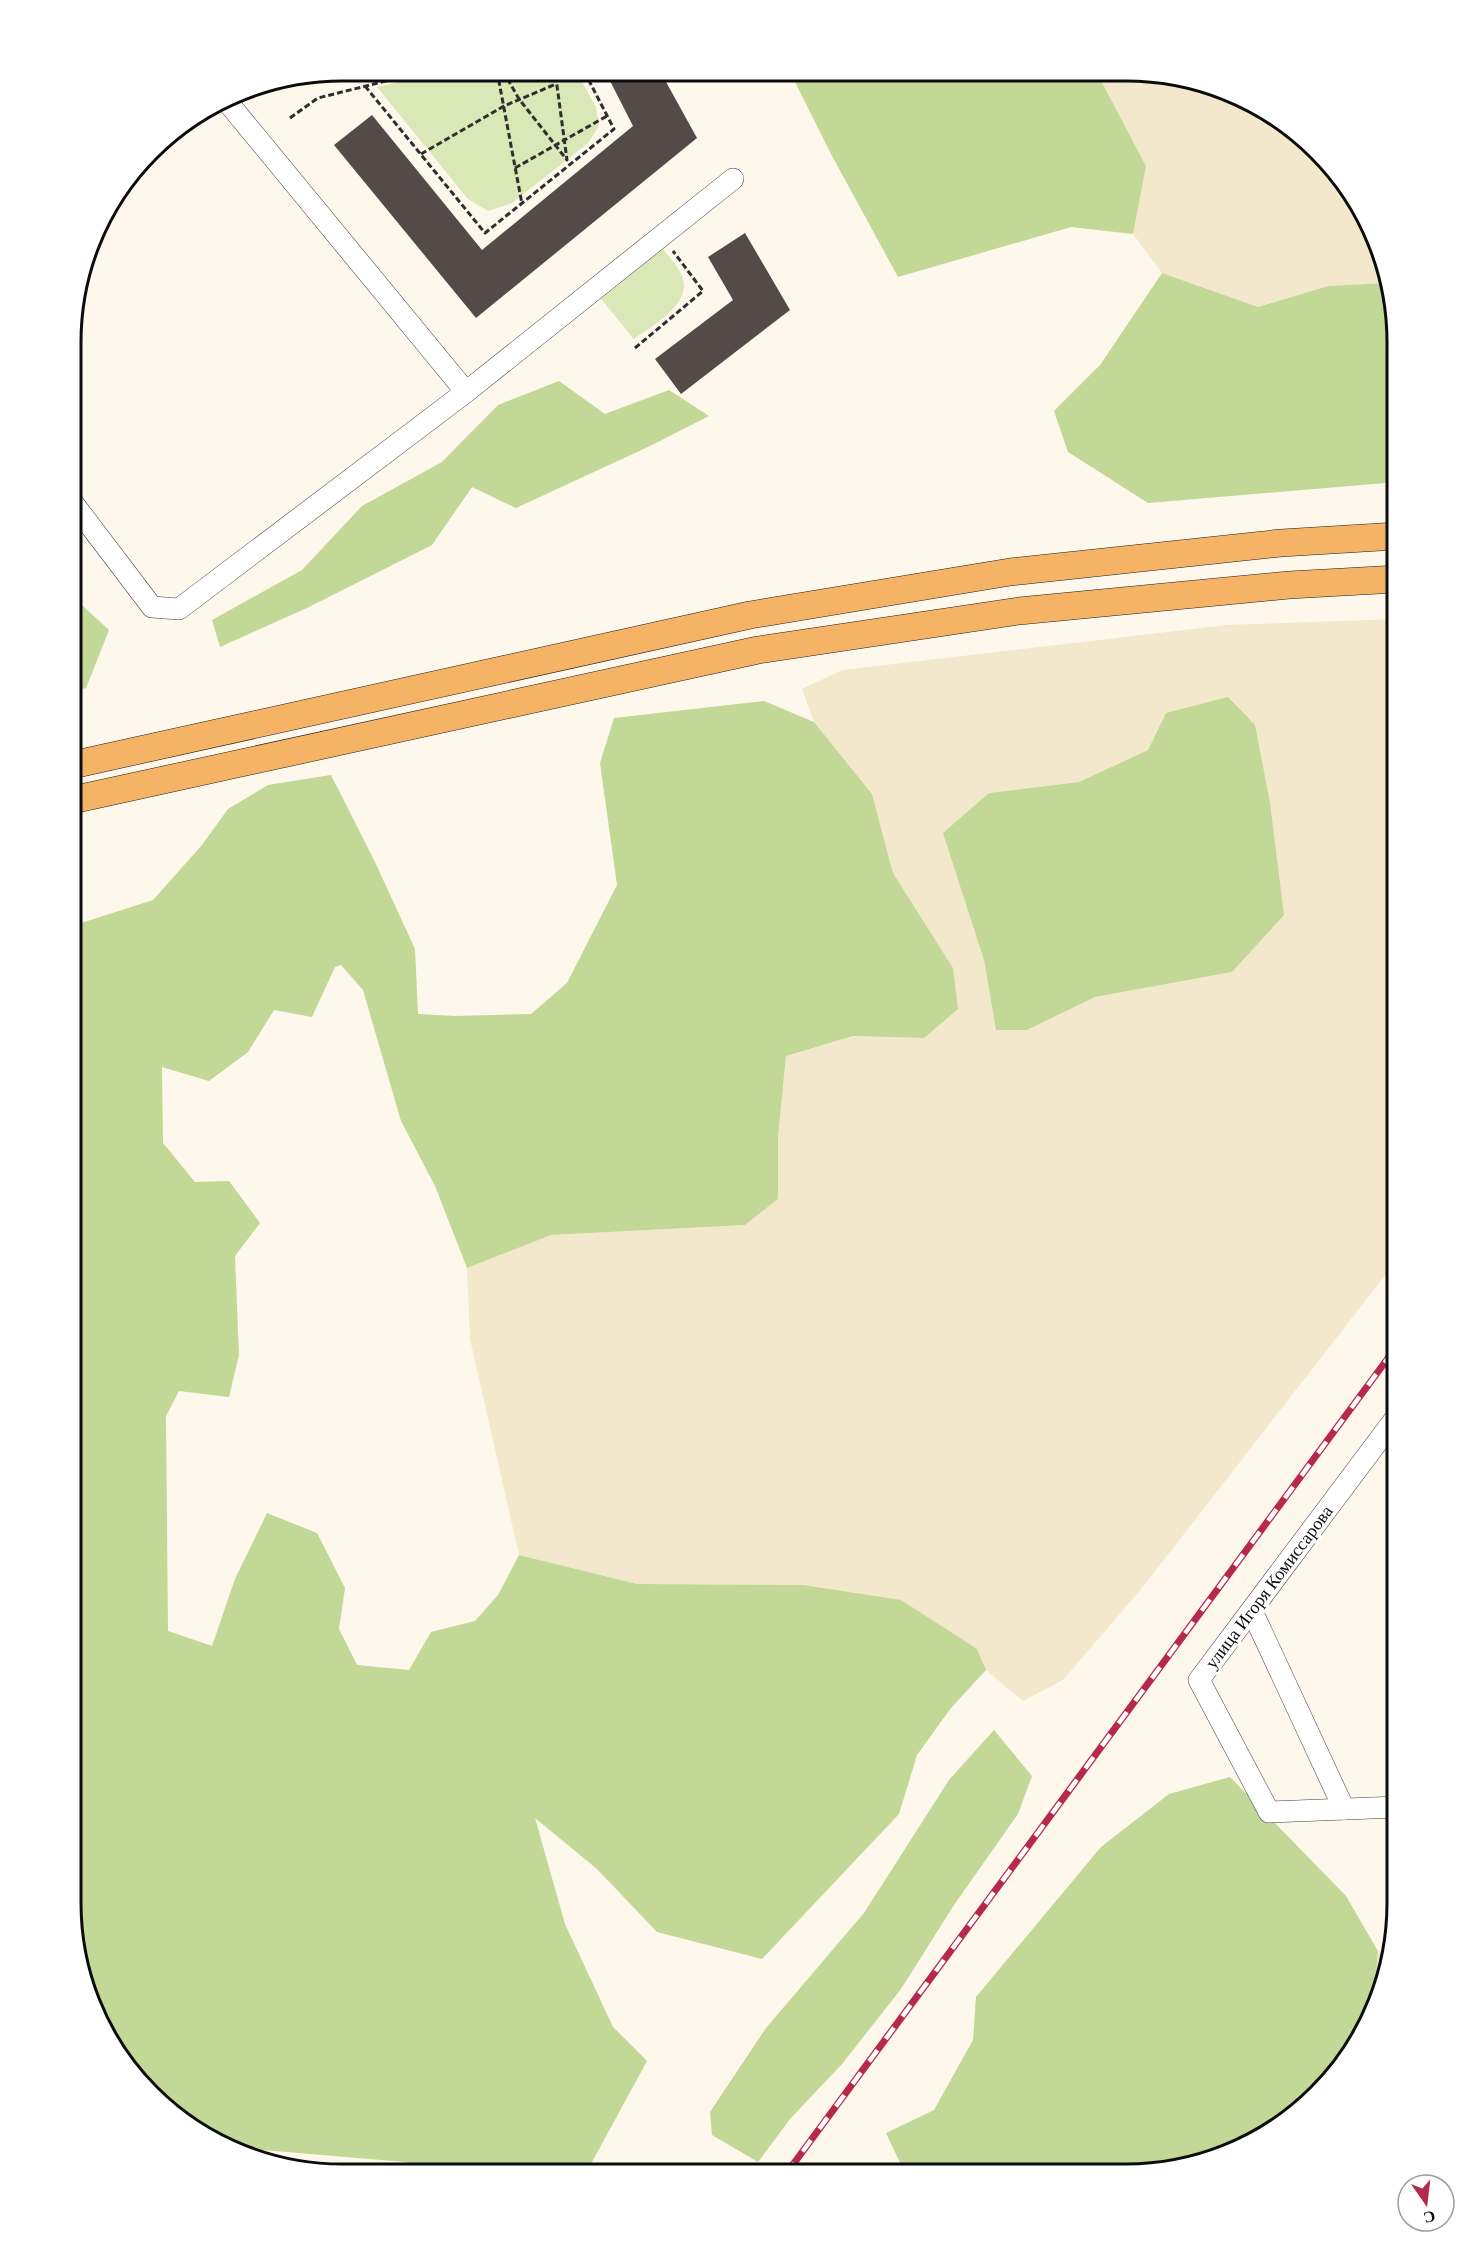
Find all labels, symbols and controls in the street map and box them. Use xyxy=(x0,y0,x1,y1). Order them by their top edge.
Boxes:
street label: улица Игоря Комиссарова xyxy=(1201,1502,1337,1672)
north arrow xyxy=(1396,2173,1456,2233)
text: С xyxy=(1422,2207,1437,2227)

